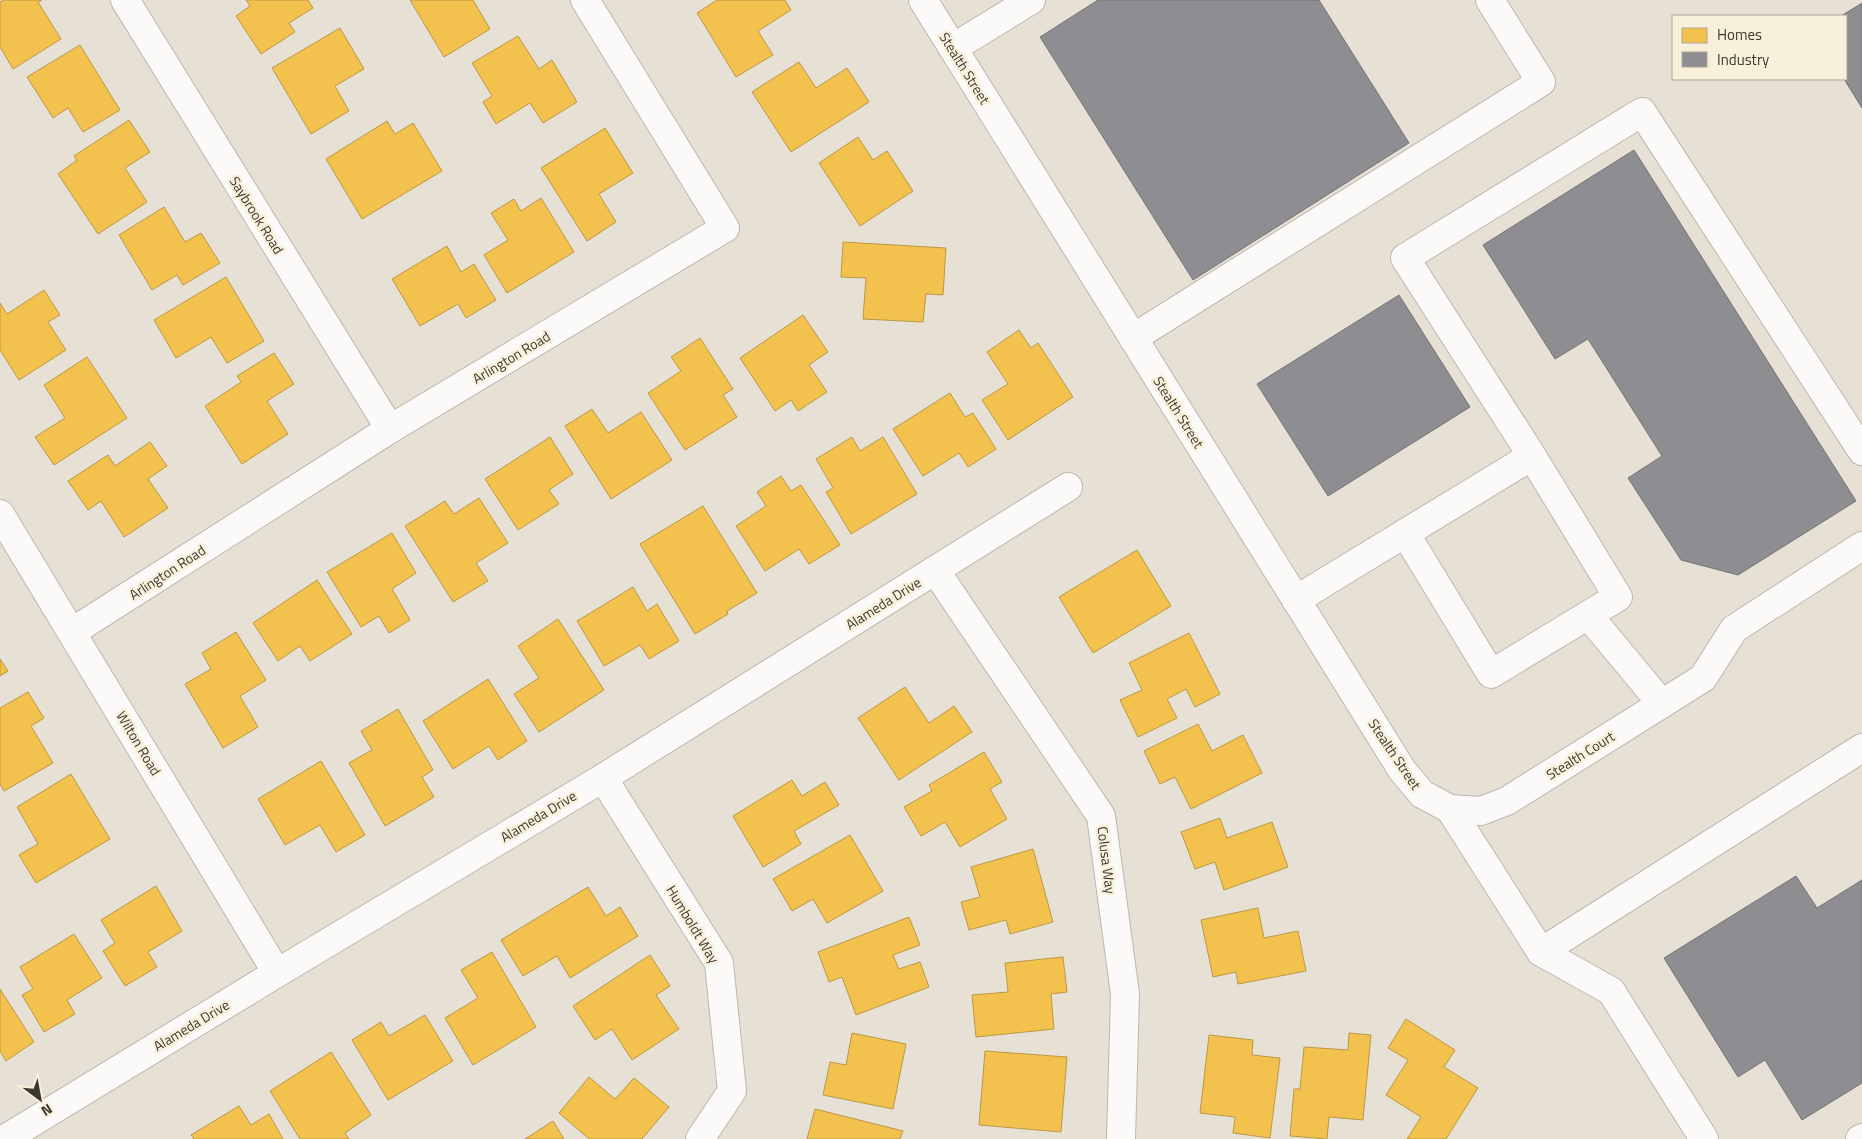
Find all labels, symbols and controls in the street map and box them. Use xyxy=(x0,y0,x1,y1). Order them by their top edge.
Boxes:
legend xyxy=(1672,15,1847,80)
text: Homes xyxy=(1717,23,1762,46)
street label: Stealth Street xyxy=(935,28,995,108)
text: Industry xyxy=(1717,48,1769,71)
street label: Saybrook Road xyxy=(225,172,289,258)
street label: Arlington Road xyxy=(468,325,554,389)
street label: Stealth Street xyxy=(1149,372,1209,452)
street label: Arlington Road xyxy=(125,539,209,605)
street label: Alameda Drive xyxy=(841,571,925,635)
street label: Wilton Road xyxy=(111,707,167,779)
street label: Stealth Street xyxy=(1364,714,1426,794)
street label: Stealth Court xyxy=(1542,726,1618,784)
street label: Alameda Drive xyxy=(496,785,580,847)
street label: Colusa Way xyxy=(1092,825,1122,895)
street label: Humboldt Way xyxy=(661,881,725,967)
street label: Alameda Drive xyxy=(149,994,233,1056)
north arrow xyxy=(15,1074,65,1124)
text: N xyxy=(37,1099,57,1122)

